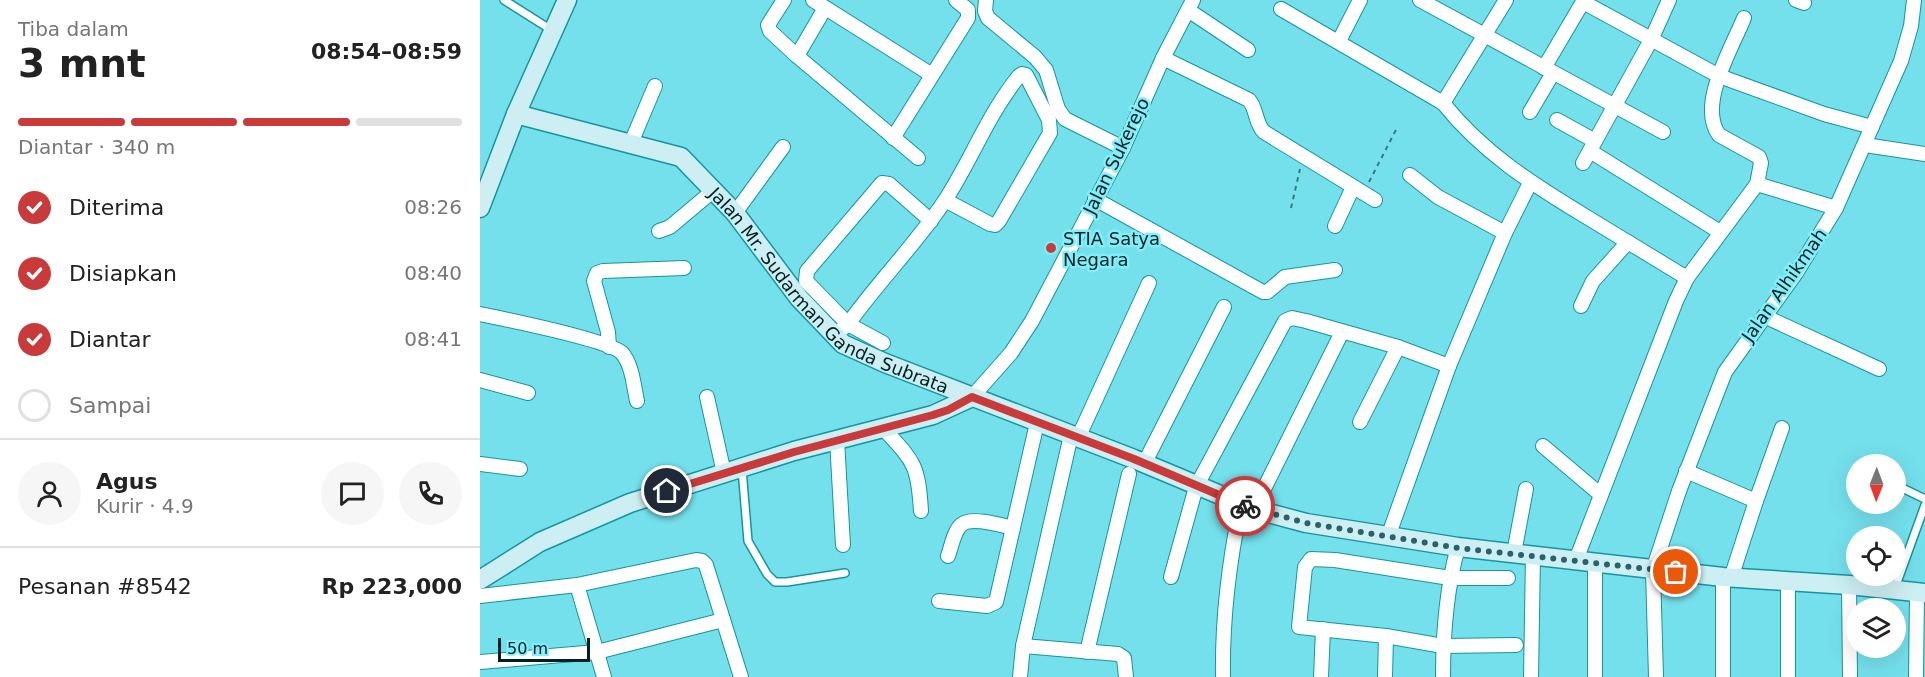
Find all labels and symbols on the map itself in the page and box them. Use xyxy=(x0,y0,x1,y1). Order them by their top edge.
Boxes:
street label: Jalan Sukerejo xyxy=(1078,94,1153,219)
street label: Jalan Mr. Sudarman Ganda Subrata xyxy=(704,182,952,397)
street label: Jalan Alhikmah xyxy=(1737,224,1831,347)
place label: STIA Satya Negara xyxy=(1063,228,1160,270)
marker: STIA Satya Negara xyxy=(1044,241,1058,255)
north arrow xyxy=(1846,454,1906,514)
pin xyxy=(641,465,692,516)
courier xyxy=(1215,476,1275,536)
pin xyxy=(1650,546,1701,597)
scale bar xyxy=(498,635,590,662)

